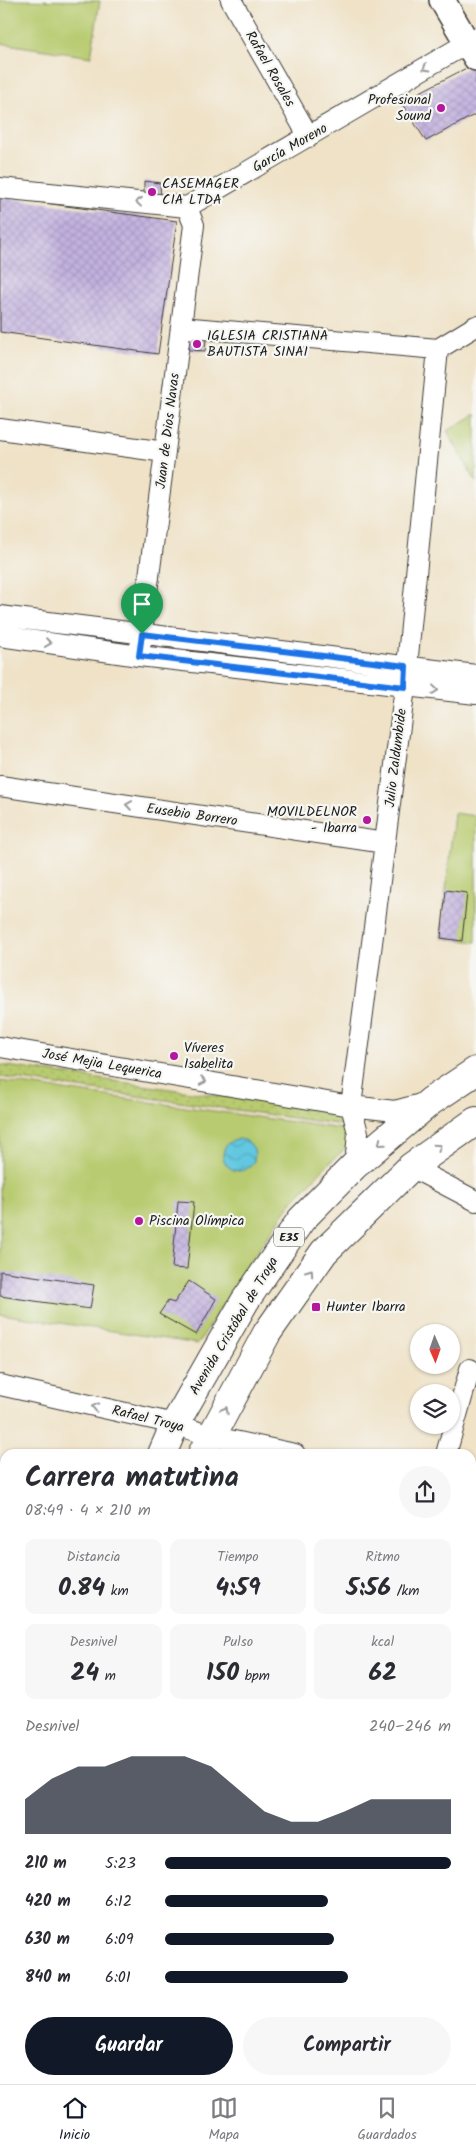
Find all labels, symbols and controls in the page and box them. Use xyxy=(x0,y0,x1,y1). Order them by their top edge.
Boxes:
street label: Rafael Rosales xyxy=(239,27,301,111)
one-way arrow xyxy=(422,62,431,72)
place label: Profesional Sound xyxy=(368,89,432,127)
marker: Profesional Sound xyxy=(435,102,447,114)
street label: García Moreno xyxy=(248,118,332,178)
place label: CASEMAGER CIA LTDA xyxy=(162,173,239,211)
marker: CASEMAGER CIA LTDA xyxy=(146,186,158,198)
one-way arrow xyxy=(135,197,143,208)
place label: IGLESIA CRISTIANA BAUTISTA SINAI xyxy=(207,325,328,363)
marker: IGLESIA CRISTIANA BAUTISTA SINAI xyxy=(191,338,203,350)
street label: Juan de Dios Navas xyxy=(150,372,186,490)
pin xyxy=(121,583,163,634)
icon: arrive xyxy=(128,590,156,618)
one-way arrow xyxy=(45,637,53,648)
one-way arrow xyxy=(432,684,440,695)
street label: Julio Zaldumbide xyxy=(379,707,413,809)
street label: Eusebio Borrero xyxy=(145,798,239,832)
one-way arrow xyxy=(125,801,133,811)
place label: MOVILDELNOR - Ibarra xyxy=(267,801,357,839)
marker: MOVILDELNOR - Ibarra xyxy=(361,814,373,826)
place label: Víveres Isabelita xyxy=(184,1037,233,1075)
street label: José Mejia Lequerica xyxy=(40,1043,164,1085)
marker: Víveres Isabelita xyxy=(168,1050,180,1062)
one-way arrow xyxy=(199,1076,208,1086)
one-way arrow xyxy=(378,1137,387,1146)
one-way arrow xyxy=(432,1144,442,1153)
place label: Piscina Olímpica xyxy=(149,1210,244,1232)
marker: Piscina Olímpica xyxy=(133,1215,145,1227)
road number: E35 xyxy=(274,1228,304,1246)
street label: Avenida Cristóbal de Troya xyxy=(184,1253,284,1399)
one-way arrow xyxy=(304,1269,313,1278)
place label: Hunter Ibarra xyxy=(326,1296,406,1318)
marker: Hunter Ibarra xyxy=(310,1301,322,1313)
north arrow xyxy=(410,1324,460,1374)
map controls xyxy=(410,1324,460,1434)
button: layers xyxy=(410,1384,460,1434)
street label: Rafael Troya xyxy=(110,1399,186,1439)
one-way arrow xyxy=(91,1402,100,1413)
one-way arrow xyxy=(218,1407,228,1416)
text: Carrera matutina xyxy=(25,1456,239,1501)
button: share xyxy=(399,1466,451,1518)
text: 08:49 · 4 × 210 m xyxy=(25,1498,151,1523)
text: Distancia xyxy=(66,1546,120,1568)
text: Tiempo xyxy=(217,1546,259,1568)
text: Ritmo xyxy=(365,1546,400,1568)
text: 0.84 xyxy=(58,1568,105,1608)
text: 4:59 xyxy=(215,1568,261,1608)
text: 5:56 xyxy=(346,1568,391,1608)
text: km xyxy=(105,1580,129,1602)
text: /km xyxy=(391,1580,419,1602)
text: Desnivel xyxy=(69,1631,117,1653)
text: Pulso xyxy=(223,1631,253,1653)
text: kcal xyxy=(371,1631,394,1653)
text: 24 xyxy=(71,1653,99,1693)
text: 150 xyxy=(206,1653,239,1693)
text: 62 xyxy=(369,1653,397,1693)
text: m xyxy=(99,1665,116,1687)
text: bpm xyxy=(239,1665,270,1687)
text: Desnivel xyxy=(25,1714,80,1739)
text: 240–246 m xyxy=(369,1714,451,1739)
text: 210 m xyxy=(25,1851,67,1876)
text: 5:23 xyxy=(105,1851,136,1876)
text: 420 m xyxy=(25,1889,71,1914)
text: 6:12 xyxy=(105,1889,132,1914)
text: 630 m xyxy=(25,1927,70,1952)
text: 6:09 xyxy=(105,1927,134,1952)
text: 840 m xyxy=(25,1965,71,1990)
text: 6:01 xyxy=(105,1965,131,1990)
button: Guardar xyxy=(25,2017,233,2075)
button: Compartir xyxy=(243,2017,451,2075)
tab: Inicio xyxy=(59,2094,90,2146)
tab: Mapa xyxy=(208,2094,239,2146)
tab: Guardados xyxy=(358,2094,417,2146)

